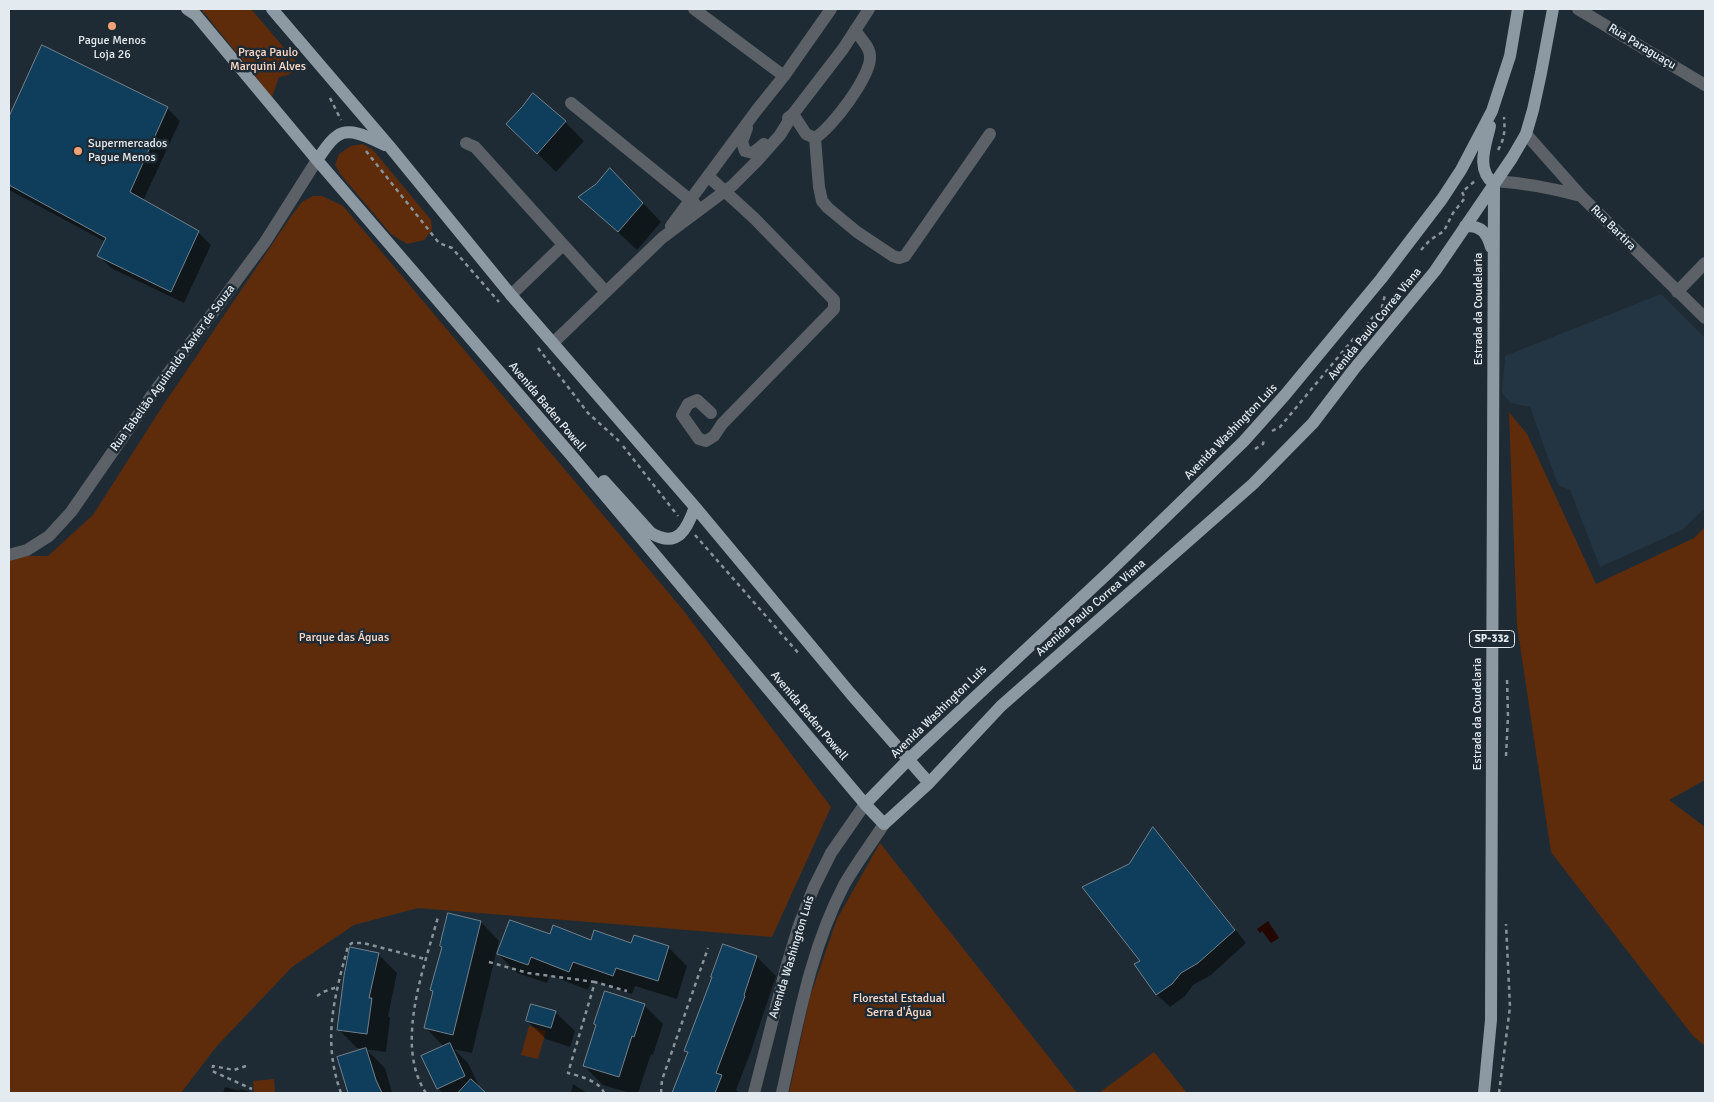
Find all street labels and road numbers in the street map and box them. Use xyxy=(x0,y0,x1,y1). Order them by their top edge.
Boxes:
street label: Rua Paraguaçu xyxy=(1606,21,1678,73)
street label: Rua Bartira xyxy=(1587,202,1639,254)
street label: Estrada da Coudelaria xyxy=(1472,253,1486,365)
street label: Avenida Paulo Correa Viana xyxy=(1325,265,1425,383)
street label: Rua Tabelião Aguinaldo Xavier de Souza xyxy=(108,282,238,454)
street label: Avenida Baden Powell xyxy=(505,359,589,455)
street label: Avenida Washington Luis xyxy=(1181,381,1281,483)
street label: Avenida Paulo Correa Viana xyxy=(1033,557,1149,659)
road number: SP-332 xyxy=(1470,630,1514,648)
street label: Estrada da Coudelaria xyxy=(1471,658,1485,770)
street label: Avenida Washington Luis xyxy=(888,662,990,762)
street label: Avenida Baden Powell xyxy=(767,668,851,764)
street label: Avenida Washington Luís xyxy=(766,894,818,1020)

